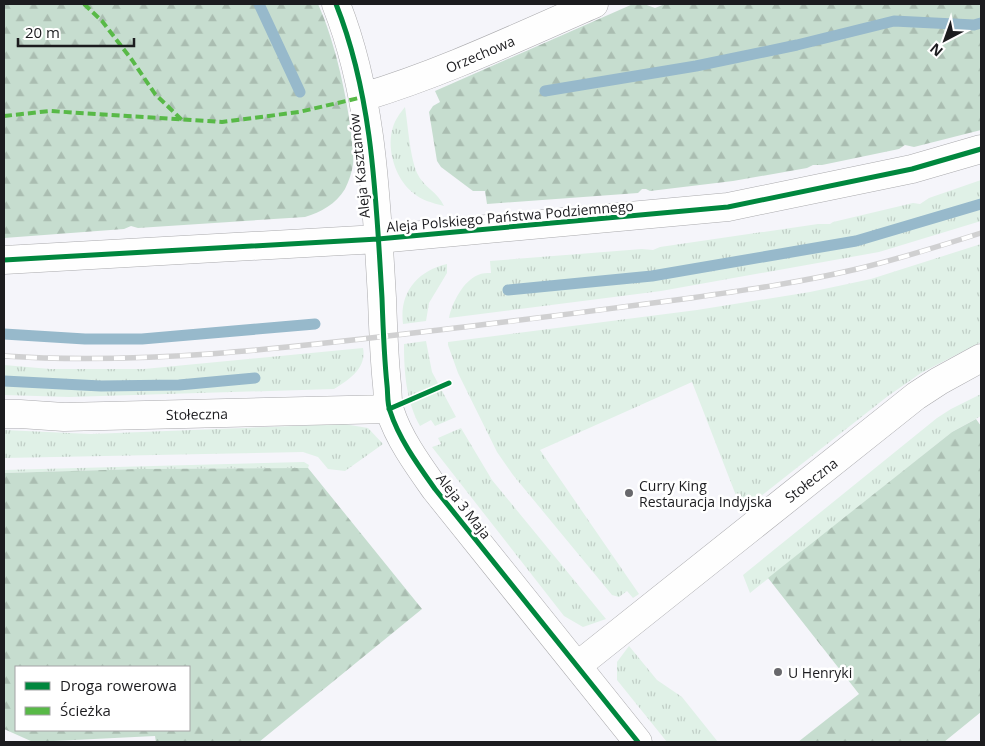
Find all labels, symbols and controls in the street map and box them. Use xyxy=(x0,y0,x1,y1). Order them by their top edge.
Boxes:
scale bar xyxy=(18,15,134,47)
north arrow xyxy=(920,15,970,65)
text: 20 m xyxy=(25,22,60,42)
street label: Orzechowa xyxy=(443,31,517,77)
text: N xyxy=(926,39,947,61)
street label: Aleja Kasztanów xyxy=(344,112,374,219)
street label: Aleja Polskiego Państwa Podziemnego xyxy=(386,196,634,236)
street label: Stołeczna xyxy=(166,404,228,424)
street label: Stołeczna xyxy=(781,453,841,507)
street label: Aleja 3 Maja xyxy=(432,469,496,543)
place label: Curry King Restauracja Indyjska xyxy=(639,476,772,511)
marker: Curry King Restauracja Indyjska xyxy=(623,487,635,499)
place label: U Henryki xyxy=(788,663,852,682)
legend xyxy=(15,666,190,731)
marker: U Henryki xyxy=(772,666,784,678)
text: Droga rowerowa xyxy=(60,675,177,695)
text: Ścieżka xyxy=(60,700,111,720)

